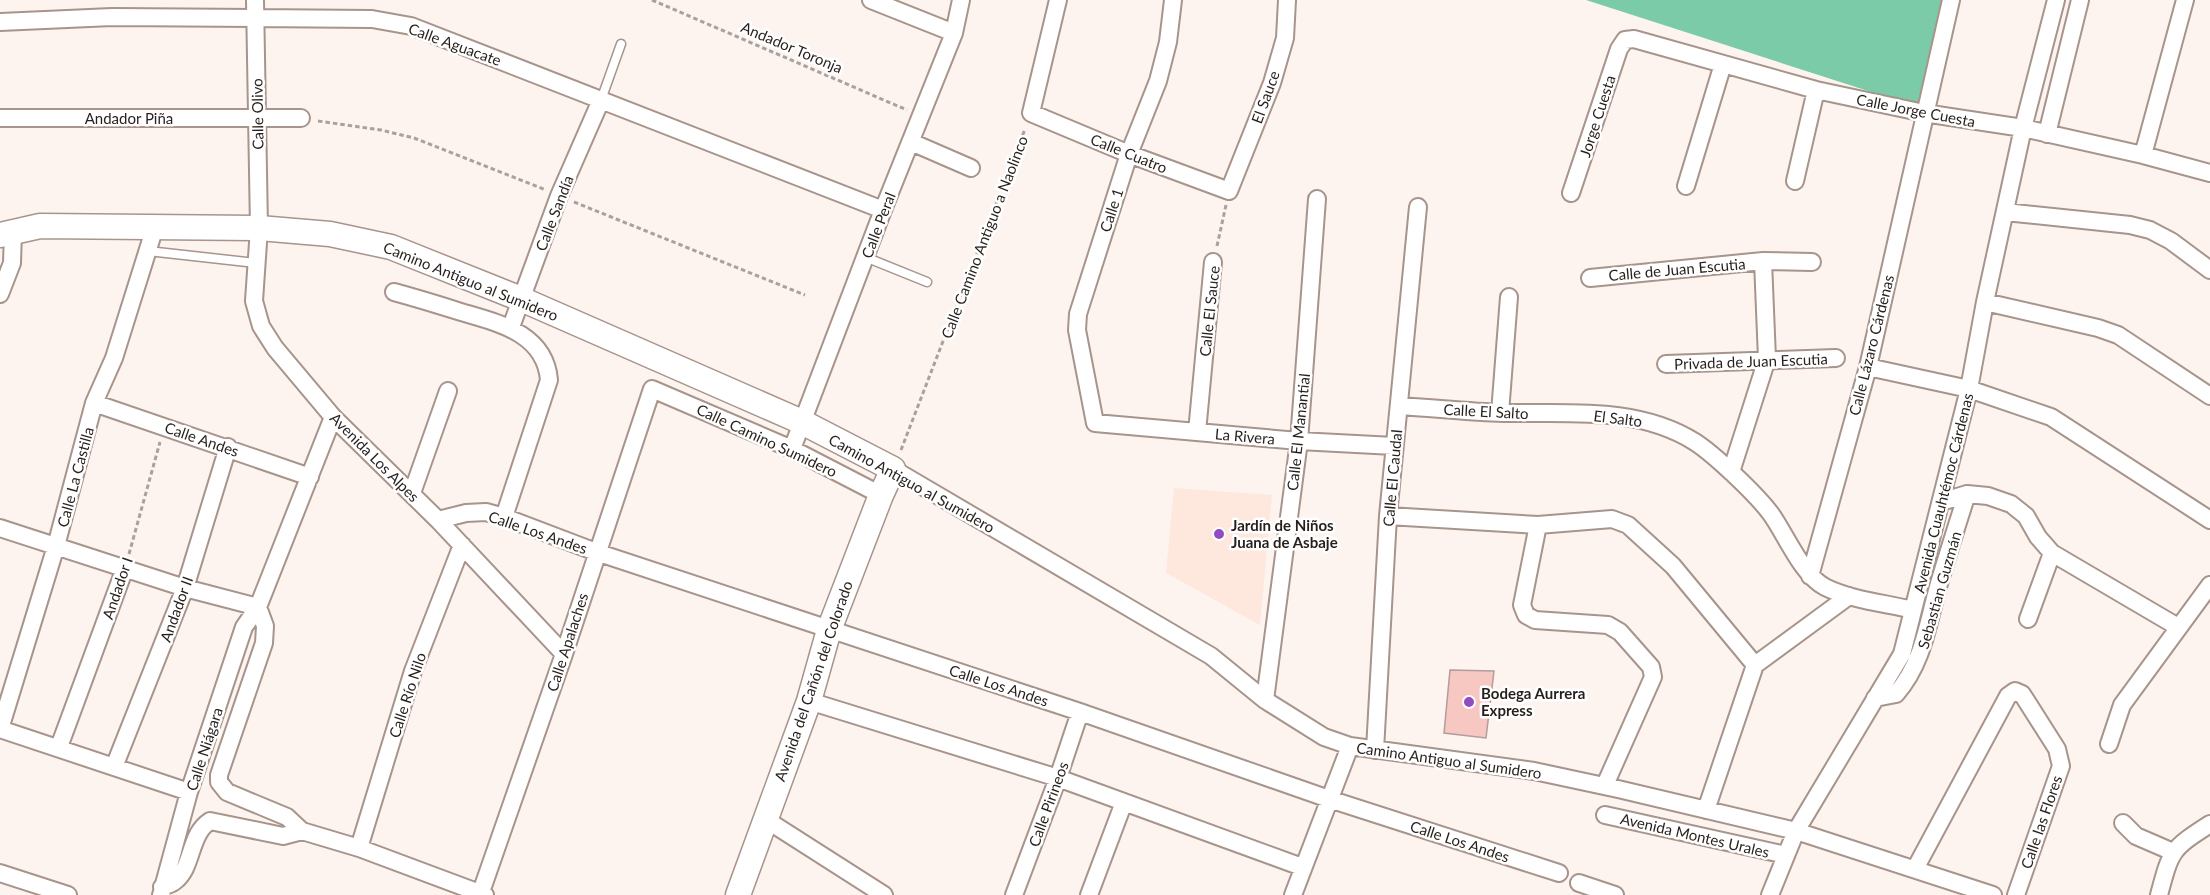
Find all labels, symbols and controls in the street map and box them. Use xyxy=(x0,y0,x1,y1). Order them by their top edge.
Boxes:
street label: Andador Toronja xyxy=(739,18,845,76)
street label: Calle Aguacate xyxy=(406,19,504,69)
street label: El Sauce xyxy=(1247,68,1283,126)
street label: Jorge Cuesta xyxy=(1575,73,1619,159)
street label: Calle Olivo xyxy=(247,78,267,150)
street label: Calle Jorge Cuesta xyxy=(1855,90,1977,130)
street label: Andador Piña xyxy=(85,109,173,127)
street label: Calle Cuatro xyxy=(1088,129,1170,177)
street label: Calle Camino Antiguo a Naolinco xyxy=(937,133,1031,341)
street label: Calle Sandía xyxy=(531,173,577,253)
street label: Calle 1 xyxy=(1095,186,1127,234)
street label: Calle Peral xyxy=(857,189,899,261)
street label: Camino Antiguo al Sumidero xyxy=(381,238,561,324)
street label: Calle de Juan Escutia xyxy=(1608,254,1746,284)
street label: Calle El Sauce xyxy=(1195,265,1223,357)
street label: Calle Lázaro Cárdenas xyxy=(1845,273,1897,417)
street label: Privada de Juan Escutia xyxy=(1674,349,1828,373)
street label: Calle El Manantial xyxy=(1283,372,1313,492)
street label: Avenida Cuauhtémoc Cárdenas xyxy=(1909,391,1977,595)
street label: Calle Camino Sumidero xyxy=(694,400,840,480)
street label: Calle El Salto xyxy=(1443,400,1529,422)
street label: El Salto xyxy=(1593,406,1643,430)
street label: Avenida Los Alpes xyxy=(327,409,423,505)
street label: Calle Andes xyxy=(163,418,241,460)
street label: La Rivera xyxy=(1214,424,1276,448)
street label: Calle La Castilla xyxy=(53,425,97,529)
street label: Calle El Caudal xyxy=(1379,429,1405,527)
street label: Camino Antiguo al Sumidero xyxy=(826,430,998,536)
street label: Calle Los Andes xyxy=(486,507,590,557)
place label: Jardín de Niños Juana de Asbaje xyxy=(1231,516,1338,551)
marker: Jardín de Niños Juana de Asbaje xyxy=(1212,527,1226,541)
street label: Sebastian Guzmán xyxy=(1914,529,1964,651)
street label: Andador I xyxy=(98,555,136,621)
street label: Andador II xyxy=(156,574,196,644)
street label: Avenida del Cañón del Colorado xyxy=(770,578,856,784)
street label: Calle Apalaches xyxy=(543,590,591,694)
street label: Calle Río Nilo xyxy=(385,650,429,740)
street label: Calle Los Andes xyxy=(947,661,1051,709)
place label: Bodega Aurrera Express xyxy=(1481,684,1585,719)
marker: Bodega Aurrera Express xyxy=(1462,695,1476,709)
street label: Calle Niágara xyxy=(182,705,226,793)
street label: Camino Antiguo al Sumidero xyxy=(1355,738,1543,782)
street label: Calle Pirineos xyxy=(1024,759,1072,849)
street label: Calle las Flores xyxy=(2017,773,2065,871)
street label: Avenida Montes Urales xyxy=(1619,809,1771,861)
street label: Calle Los Andes xyxy=(1408,817,1512,865)

